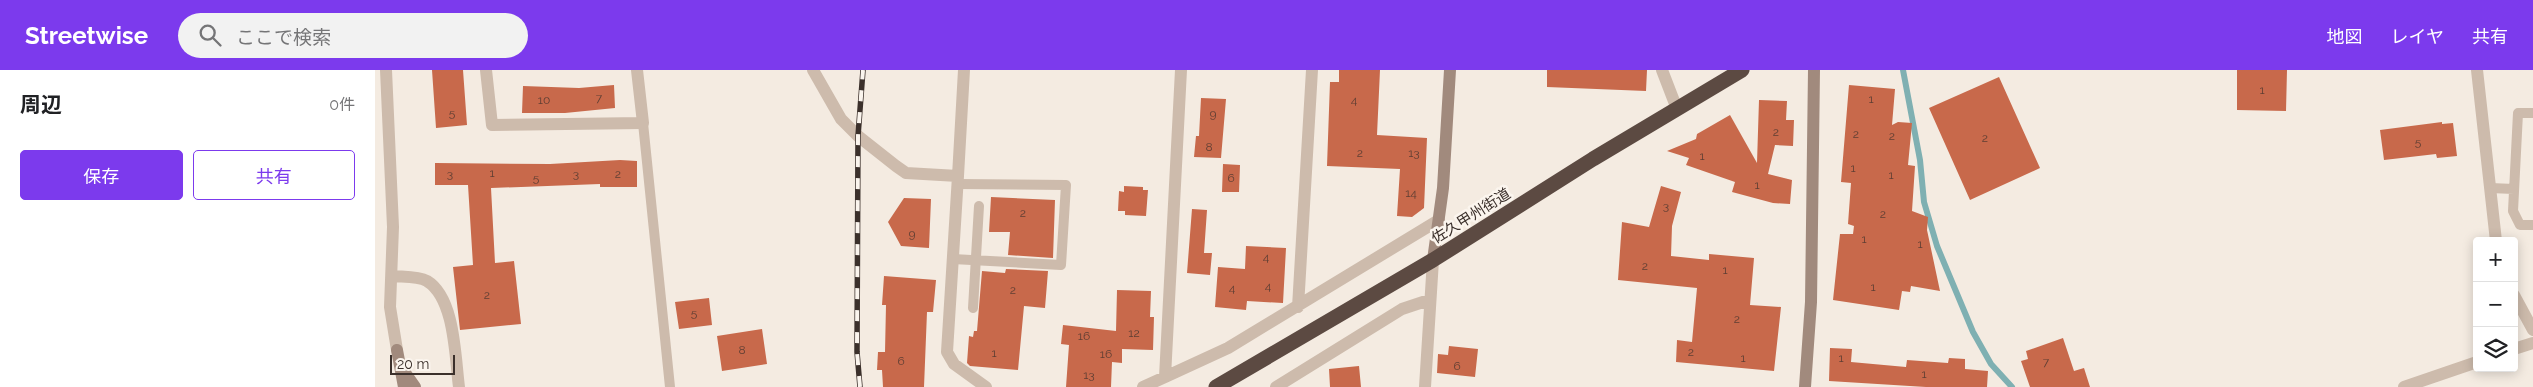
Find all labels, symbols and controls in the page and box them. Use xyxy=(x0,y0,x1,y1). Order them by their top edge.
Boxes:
search box xyxy=(178,13,528,58)
text: Streetwise xyxy=(25,21,148,50)
icon: search xyxy=(196,21,224,49)
text: ここで検索 xyxy=(236,26,331,48)
text: 地図 xyxy=(2327,26,2363,47)
text: レイヤ xyxy=(2391,26,2444,47)
text: 共有 xyxy=(2472,26,2508,47)
house number: 1 xyxy=(2259,83,2265,97)
house number: 7 xyxy=(596,91,603,105)
text: 周辺 xyxy=(20,92,62,117)
house number: 1 xyxy=(1868,92,1874,106)
house number: 10 xyxy=(538,93,550,107)
house number: 4 xyxy=(1351,93,1358,107)
text: 0件 xyxy=(329,95,355,114)
house number: 5 xyxy=(449,106,456,120)
house number: 9 xyxy=(1209,107,1217,121)
house number: 2 xyxy=(1773,125,1779,139)
house number: 2 xyxy=(1853,127,1859,141)
house number: 2 xyxy=(1889,129,1895,143)
house number: 2 xyxy=(1982,131,1988,145)
house number: 5 xyxy=(2415,135,2422,149)
house number: 8 xyxy=(1205,140,1213,154)
house number: 2 xyxy=(1357,146,1363,160)
house number: 13 xyxy=(1408,146,1420,160)
house number: 1 xyxy=(1699,149,1705,163)
button: 保存 xyxy=(20,150,183,200)
button: 共有 xyxy=(193,150,355,200)
house number: 1 xyxy=(1850,161,1856,175)
house number: 1 xyxy=(489,166,495,180)
house number: 3 xyxy=(447,167,453,181)
house number: 3 xyxy=(573,167,579,181)
house number: 2 xyxy=(615,167,621,181)
house number: 1 xyxy=(1888,168,1894,182)
house number: 5 xyxy=(533,171,540,185)
house number: 6 xyxy=(1227,171,1235,185)
house number: 1 xyxy=(1754,178,1760,192)
street label: 佐久甲州街道 xyxy=(1428,185,1514,247)
house number: 14 xyxy=(1405,186,1417,200)
house number: 3 xyxy=(1663,199,1669,213)
house number: 2 xyxy=(1020,206,1026,220)
house number: 2 xyxy=(1880,207,1886,221)
house number: 9 xyxy=(908,227,916,241)
house number: 1 xyxy=(1861,232,1867,246)
house number: 1 xyxy=(1917,237,1923,251)
map controls xyxy=(2473,237,2518,372)
button: + xyxy=(2473,237,2518,282)
house number: 4 xyxy=(1263,250,1270,264)
house number: 2 xyxy=(1642,259,1648,273)
house number: 1 xyxy=(1722,263,1728,277)
house number: 4 xyxy=(1265,279,1272,293)
house number: 1 xyxy=(1870,280,1876,294)
house number: 4 xyxy=(1229,281,1236,295)
button: − xyxy=(2473,282,2518,327)
house number: 2 xyxy=(1010,283,1016,297)
house number: 2 xyxy=(484,288,490,302)
house number: 5 xyxy=(691,306,698,320)
house number: 2 xyxy=(1734,312,1740,326)
house number: 12 xyxy=(1128,326,1140,340)
button: layers xyxy=(2473,327,2518,372)
house number: 16 xyxy=(1078,329,1090,343)
house number: 8 xyxy=(738,343,746,357)
house number: 2 xyxy=(1688,345,1694,359)
house number: 1 xyxy=(991,346,997,360)
house number: 16 xyxy=(1100,347,1112,361)
house number: 1 xyxy=(1740,351,1746,365)
house number: 1 xyxy=(1838,351,1844,365)
scale bar xyxy=(390,352,455,375)
house number: 6 xyxy=(897,354,905,368)
house number: 7 xyxy=(2043,355,2050,369)
text: 20 m xyxy=(397,356,429,372)
house number: 6 xyxy=(1453,359,1461,373)
house number: 1 xyxy=(1921,367,1927,381)
house number: 13 xyxy=(1083,368,1095,382)

